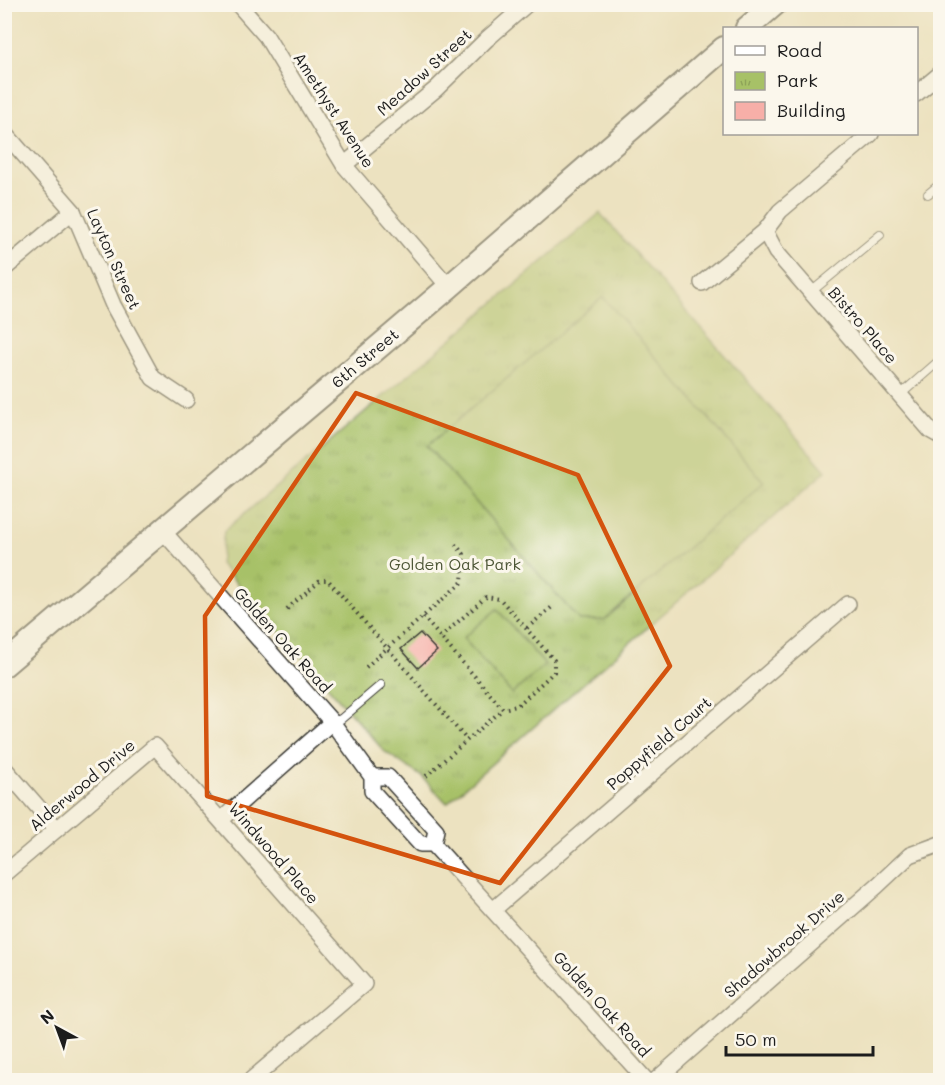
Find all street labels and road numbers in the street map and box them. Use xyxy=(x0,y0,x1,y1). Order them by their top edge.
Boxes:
street label: Meadow Street xyxy=(372,23,476,120)
street label: Amethyst Avenue xyxy=(289,48,380,171)
street label: Layton Street xyxy=(83,205,146,312)
street label: Bistro Place xyxy=(824,282,903,368)
street label: 6th Street xyxy=(327,323,403,392)
street label: Golden Oak Road xyxy=(230,582,337,697)
street label: Poppyfield Court xyxy=(602,691,716,794)
street label: Alderwood Drive xyxy=(24,734,139,835)
street label: Windwood Place xyxy=(225,798,324,908)
street label: Shadowbrook Drive xyxy=(719,885,848,1002)
street label: Golden Oak Road xyxy=(549,946,656,1061)

